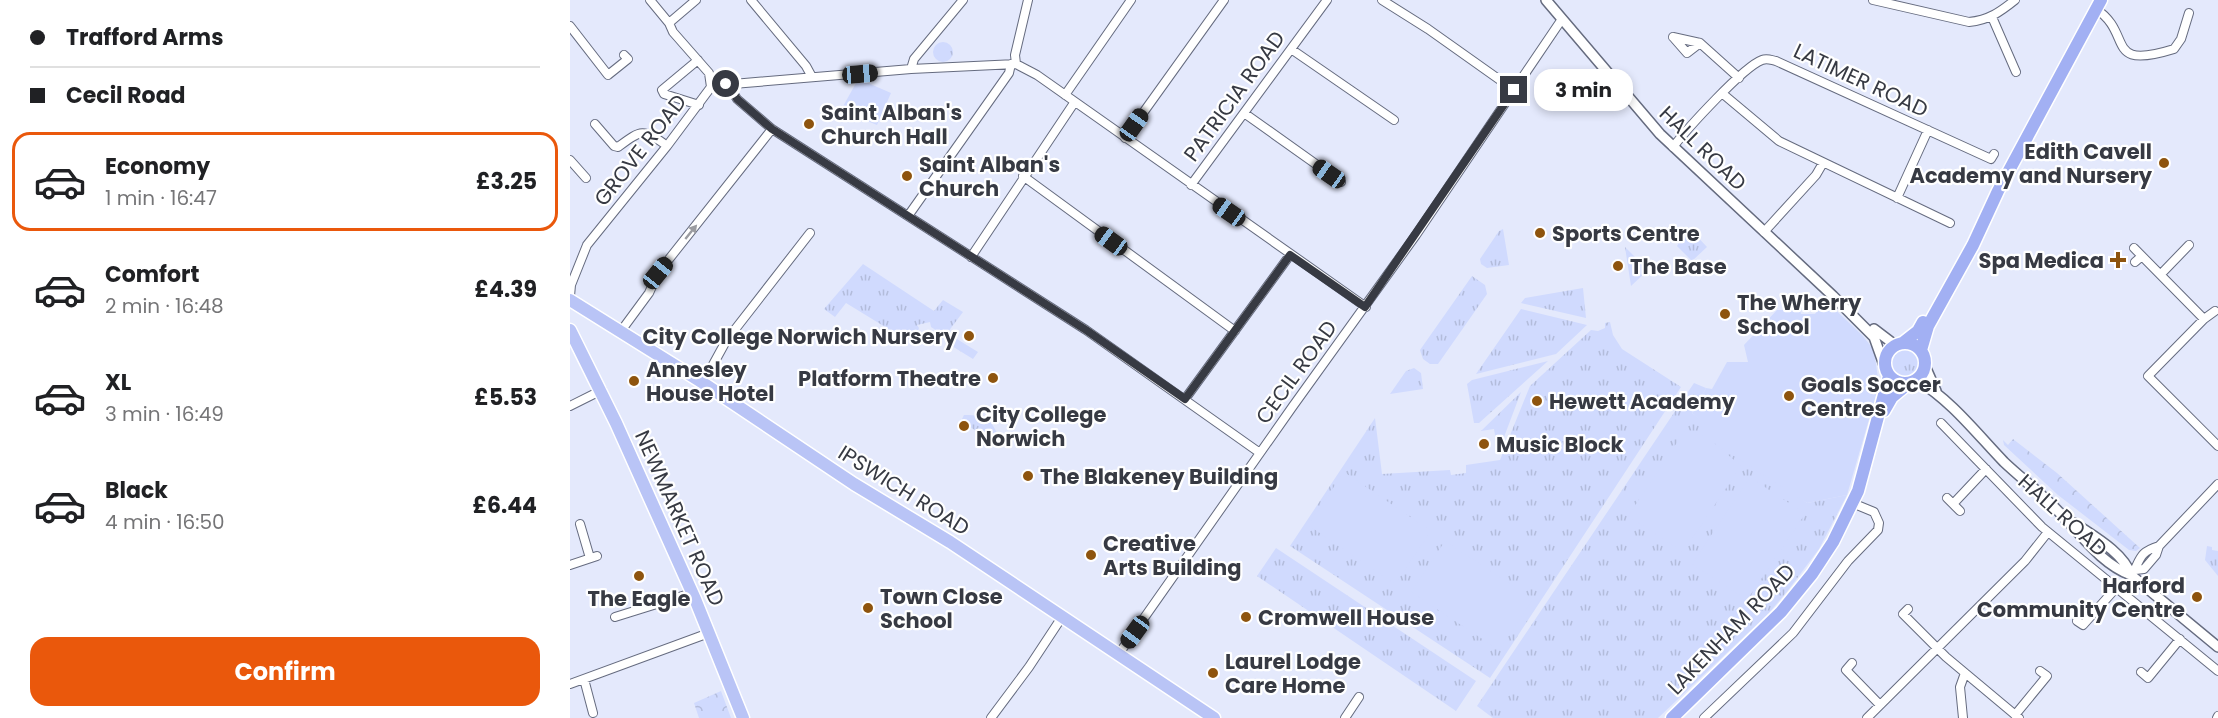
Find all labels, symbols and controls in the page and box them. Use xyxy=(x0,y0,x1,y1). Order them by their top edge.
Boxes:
text: Trafford Arms xyxy=(66,22,223,53)
street label: PATRICIA ROAD xyxy=(1177,25,1291,167)
street label: LATIMER ROAD xyxy=(1789,36,1933,124)
car xyxy=(841,63,879,85)
callout: 3 min xyxy=(1535,69,1634,111)
route start xyxy=(712,70,739,97)
route end xyxy=(1500,76,1527,103)
text: 3 min xyxy=(1555,76,1612,104)
text: Cecil Road xyxy=(66,80,186,111)
street label: GROVE ROAD xyxy=(587,88,693,212)
place label: Saint Alban's Church Hall xyxy=(821,98,962,151)
street label: HALL ROAD xyxy=(1653,99,1753,197)
car xyxy=(1116,105,1152,145)
marker: Saint Alban's Church Hall xyxy=(802,117,816,131)
place label: Edith Cavell Academy and Nursery xyxy=(1909,137,2153,190)
place label: Saint Alban's Church xyxy=(919,150,1060,203)
text: Economy xyxy=(105,151,210,182)
icon: car xyxy=(33,155,87,209)
car xyxy=(1309,156,1349,192)
marker: Edith Cavell Academy and Nursery xyxy=(2157,156,2171,170)
text: £3.25 xyxy=(476,166,537,197)
marker: Saint Alban's Church xyxy=(900,169,914,183)
text: 1 min · 16:47 xyxy=(105,184,217,212)
car xyxy=(1209,194,1249,230)
place label: Sports Centre xyxy=(1552,219,1700,248)
car xyxy=(1091,223,1131,259)
one-way arrow xyxy=(684,224,697,240)
marker: Sports Centre xyxy=(1533,226,1547,240)
place label: Spa Medica xyxy=(1978,246,2104,275)
marker: Spa Medica xyxy=(2109,251,2127,269)
place label: The Base xyxy=(1630,252,1727,281)
car xyxy=(640,253,676,293)
text: Comfort xyxy=(105,259,199,290)
marker: The Base xyxy=(1611,259,1625,273)
icon: car xyxy=(33,263,87,317)
text: £4.39 xyxy=(474,274,537,305)
place label: The Wherry School xyxy=(1737,288,1862,341)
text: 2 min · 16:48 xyxy=(105,292,224,320)
marker: The Wherry School xyxy=(1718,307,1732,321)
street label: CECIL ROAD xyxy=(1249,314,1343,430)
place label: City College Norwich Nursery xyxy=(643,322,958,351)
marker: City College Norwich Nursery xyxy=(962,329,976,343)
place label: Annesley House Hotel xyxy=(646,355,774,408)
place label: Platform Theatre xyxy=(798,364,981,393)
text: XL xyxy=(105,367,131,398)
place label: Goals Soccer Centres xyxy=(1801,370,1941,423)
icon: car xyxy=(33,371,87,425)
marker: Platform Theatre xyxy=(986,371,1000,385)
marker: Annesley House Hotel xyxy=(627,374,641,388)
text: £5.53 xyxy=(474,382,537,413)
place label: Hewett Academy xyxy=(1549,387,1736,416)
marker: Goals Soccer Centres xyxy=(1782,389,1796,403)
marker: Hewett Academy xyxy=(1530,394,1544,408)
text: 3 min · 16:49 xyxy=(105,400,224,428)
place label: City College Norwich xyxy=(976,400,1106,453)
marker: City College Norwich xyxy=(957,419,971,433)
street label: NEWMARKET ROAD xyxy=(628,425,732,611)
place label: Music Block xyxy=(1496,430,1624,459)
marker: Music Block xyxy=(1477,437,1491,451)
street label: IPSWICH ROAD xyxy=(833,438,975,542)
place label: The Blakeney Building xyxy=(1040,462,1278,491)
street label: HALL ROAD xyxy=(2012,467,2114,563)
marker: The Blakeney Building xyxy=(1021,469,1035,483)
text: Black xyxy=(105,475,168,506)
icon: car xyxy=(33,479,87,533)
text: £6.44 xyxy=(472,490,537,521)
text: 4 min · 16:50 xyxy=(105,508,225,536)
place label: Creative Arts Building xyxy=(1103,529,1241,582)
marker: Creative Arts Building xyxy=(1084,548,1098,562)
street label: LAKENHAM ROAD xyxy=(1661,557,1801,701)
marker: The Eagle xyxy=(632,569,646,583)
place label: Harford Community Centre xyxy=(1977,571,2185,624)
place label: Town Close School xyxy=(880,582,1003,635)
place label: The Eagle xyxy=(588,584,691,613)
marker: Harford Community Centre xyxy=(2190,590,2204,604)
marker: Town Close School xyxy=(861,601,875,615)
place label: Cromwell House xyxy=(1258,603,1434,632)
marker: Cromwell House xyxy=(1239,610,1253,624)
car xyxy=(1117,612,1153,652)
button: Confirm xyxy=(30,637,540,706)
place label: Laurel Lodge Care Home xyxy=(1225,647,1361,700)
marker: Laurel Lodge Care Home xyxy=(1206,666,1220,680)

